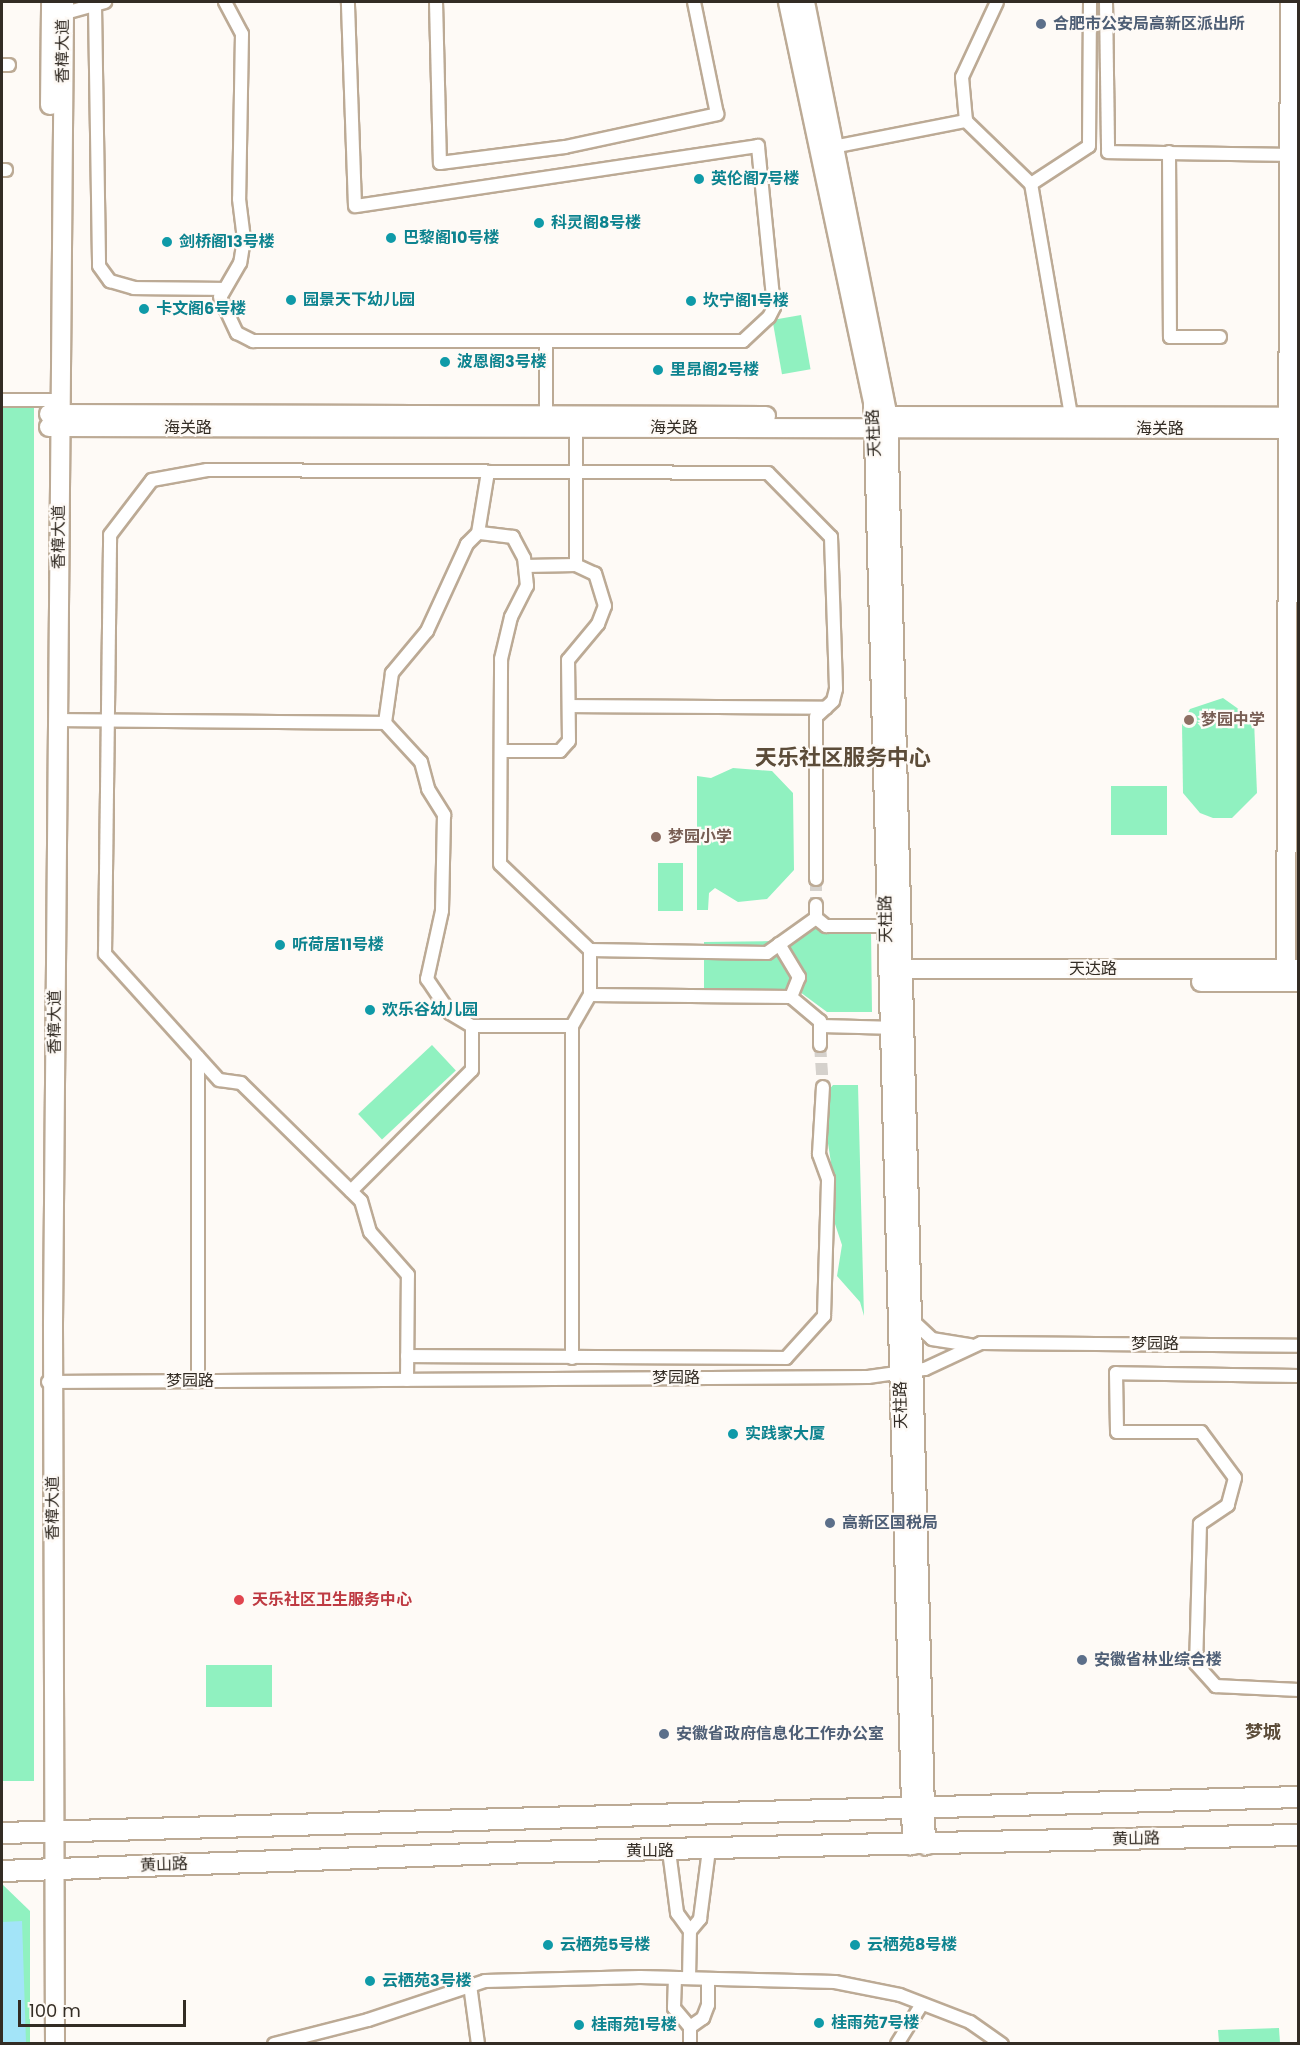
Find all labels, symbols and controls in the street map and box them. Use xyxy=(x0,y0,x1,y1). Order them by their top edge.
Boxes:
place label: 合肥市公安局高新区派出所 xyxy=(1053,14,1245,34)
marker: 合肥市公安局高新区派出所 xyxy=(1034,17,1048,31)
street label: 香樟大道 xyxy=(53,19,73,83)
place label: 英伦阁7号楼 xyxy=(711,169,800,189)
marker: 英伦阁7号楼 xyxy=(692,172,706,186)
place label: 科灵阁8号楼 xyxy=(551,213,641,233)
marker: 科灵阁8号楼 xyxy=(532,216,546,230)
place label: 巴黎阁10号楼 xyxy=(403,228,499,248)
marker: 巴黎阁10号楼 xyxy=(384,231,398,245)
place label: 剑桥阁13号楼 xyxy=(179,232,275,252)
marker: 剑桥阁13号楼 xyxy=(160,235,174,249)
place label: 园景天下幼儿园 xyxy=(303,290,415,310)
place label: 坎宁阁1号楼 xyxy=(703,291,789,311)
marker: 园景天下幼儿园 xyxy=(284,293,298,307)
marker: 坎宁阁1号楼 xyxy=(684,294,698,308)
place label: 卡文阁6号楼 xyxy=(156,299,246,319)
marker: 卡文阁6号楼 xyxy=(137,302,151,316)
place label: 波恩阁3号楼 xyxy=(457,352,547,372)
marker: 波恩阁3号楼 xyxy=(438,355,452,369)
place label: 里昂阁2号楼 xyxy=(670,360,759,380)
marker: 里昂阁2号楼 xyxy=(651,363,665,377)
street label: 天柱路 xyxy=(863,409,885,457)
street label: 海关路 xyxy=(164,418,212,438)
street label: 海关路 xyxy=(650,418,698,438)
street label: 海关路 xyxy=(1136,419,1184,439)
street label: 香樟大道 xyxy=(49,505,69,569)
place label: 梦园中学 xyxy=(1201,710,1265,730)
marker: 梦园中学 xyxy=(1182,713,1196,727)
district label: 天乐社区服务中心 xyxy=(755,745,931,771)
place label: 梦园小学 xyxy=(668,827,732,847)
marker: 梦园小学 xyxy=(649,830,663,844)
street label: 天柱路 xyxy=(876,895,896,943)
place label: 听荷居11号楼 xyxy=(292,935,384,955)
marker: 听荷居11号楼 xyxy=(273,938,287,952)
street label: 天达路 xyxy=(1069,959,1117,979)
street label: 香樟大道 xyxy=(45,990,65,1054)
place label: 欢乐谷幼儿园 xyxy=(382,1000,478,1020)
marker: 欢乐谷幼儿园 xyxy=(363,1003,377,1017)
street label: 梦园路 xyxy=(1131,1334,1179,1354)
street label: 梦园路 xyxy=(652,1368,700,1388)
street label: 梦园路 xyxy=(166,1371,214,1391)
street label: 天柱路 xyxy=(891,1381,911,1429)
place label: 实践家大厦 xyxy=(745,1424,825,1444)
marker: 实践家大厦 xyxy=(726,1427,740,1441)
street label: 香樟大道 xyxy=(43,1476,63,1540)
place label: 高新区国税局 xyxy=(842,1513,938,1533)
marker: 高新区国税局 xyxy=(823,1516,837,1530)
place label: 天乐社区卫生服务中心 xyxy=(252,1590,412,1610)
marker: 天乐社区卫生服务中心 xyxy=(230,1591,248,1609)
place label: 安徽省林业综合楼 xyxy=(1094,1650,1222,1670)
marker: 安徽省林业综合楼 xyxy=(1075,1653,1089,1667)
district label: 梦城 xyxy=(1245,1721,1281,1743)
place label: 安徽省政府信息化工作办公室 xyxy=(676,1724,884,1744)
marker: 安徽省政府信息化工作办公室 xyxy=(657,1727,671,1741)
street label: 黄山路 xyxy=(1112,1829,1160,1849)
street label: 黄山路 xyxy=(626,1841,674,1861)
street label: 黄山路 xyxy=(140,1855,188,1875)
place label: 云栖苑5号楼 xyxy=(560,1935,650,1955)
place label: 云栖苑8号楼 xyxy=(867,1935,957,1955)
marker: 云栖苑5号楼 xyxy=(541,1938,555,1952)
marker: 云栖苑8号楼 xyxy=(848,1938,862,1952)
place label: 云栖苑3号楼 xyxy=(382,1971,472,1991)
marker: 云栖苑3号楼 xyxy=(363,1974,377,1988)
scale bar xyxy=(21,1988,189,2026)
text: 100 m xyxy=(29,1998,81,2023)
place label: 桂雨苑7号楼 xyxy=(831,2013,920,2033)
place label: 桂雨苑1号楼 xyxy=(591,2015,677,2035)
marker: 桂雨苑7号楼 xyxy=(812,2016,826,2030)
marker: 桂雨苑1号楼 xyxy=(572,2018,586,2032)

